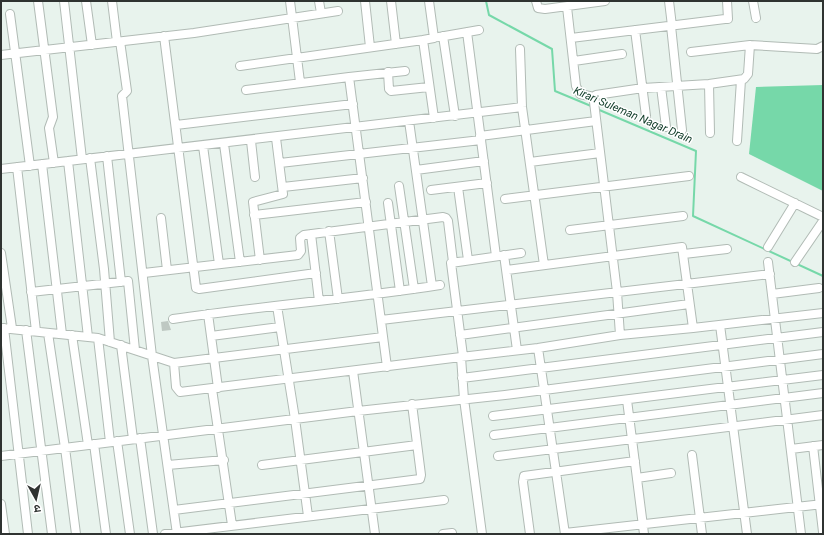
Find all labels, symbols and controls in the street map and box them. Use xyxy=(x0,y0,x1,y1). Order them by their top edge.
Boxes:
water label: Kirari Suleman Nagar Drain xyxy=(572,84,694,146)
north arrow xyxy=(16,479,56,519)
text: उ xyxy=(33,502,41,515)

